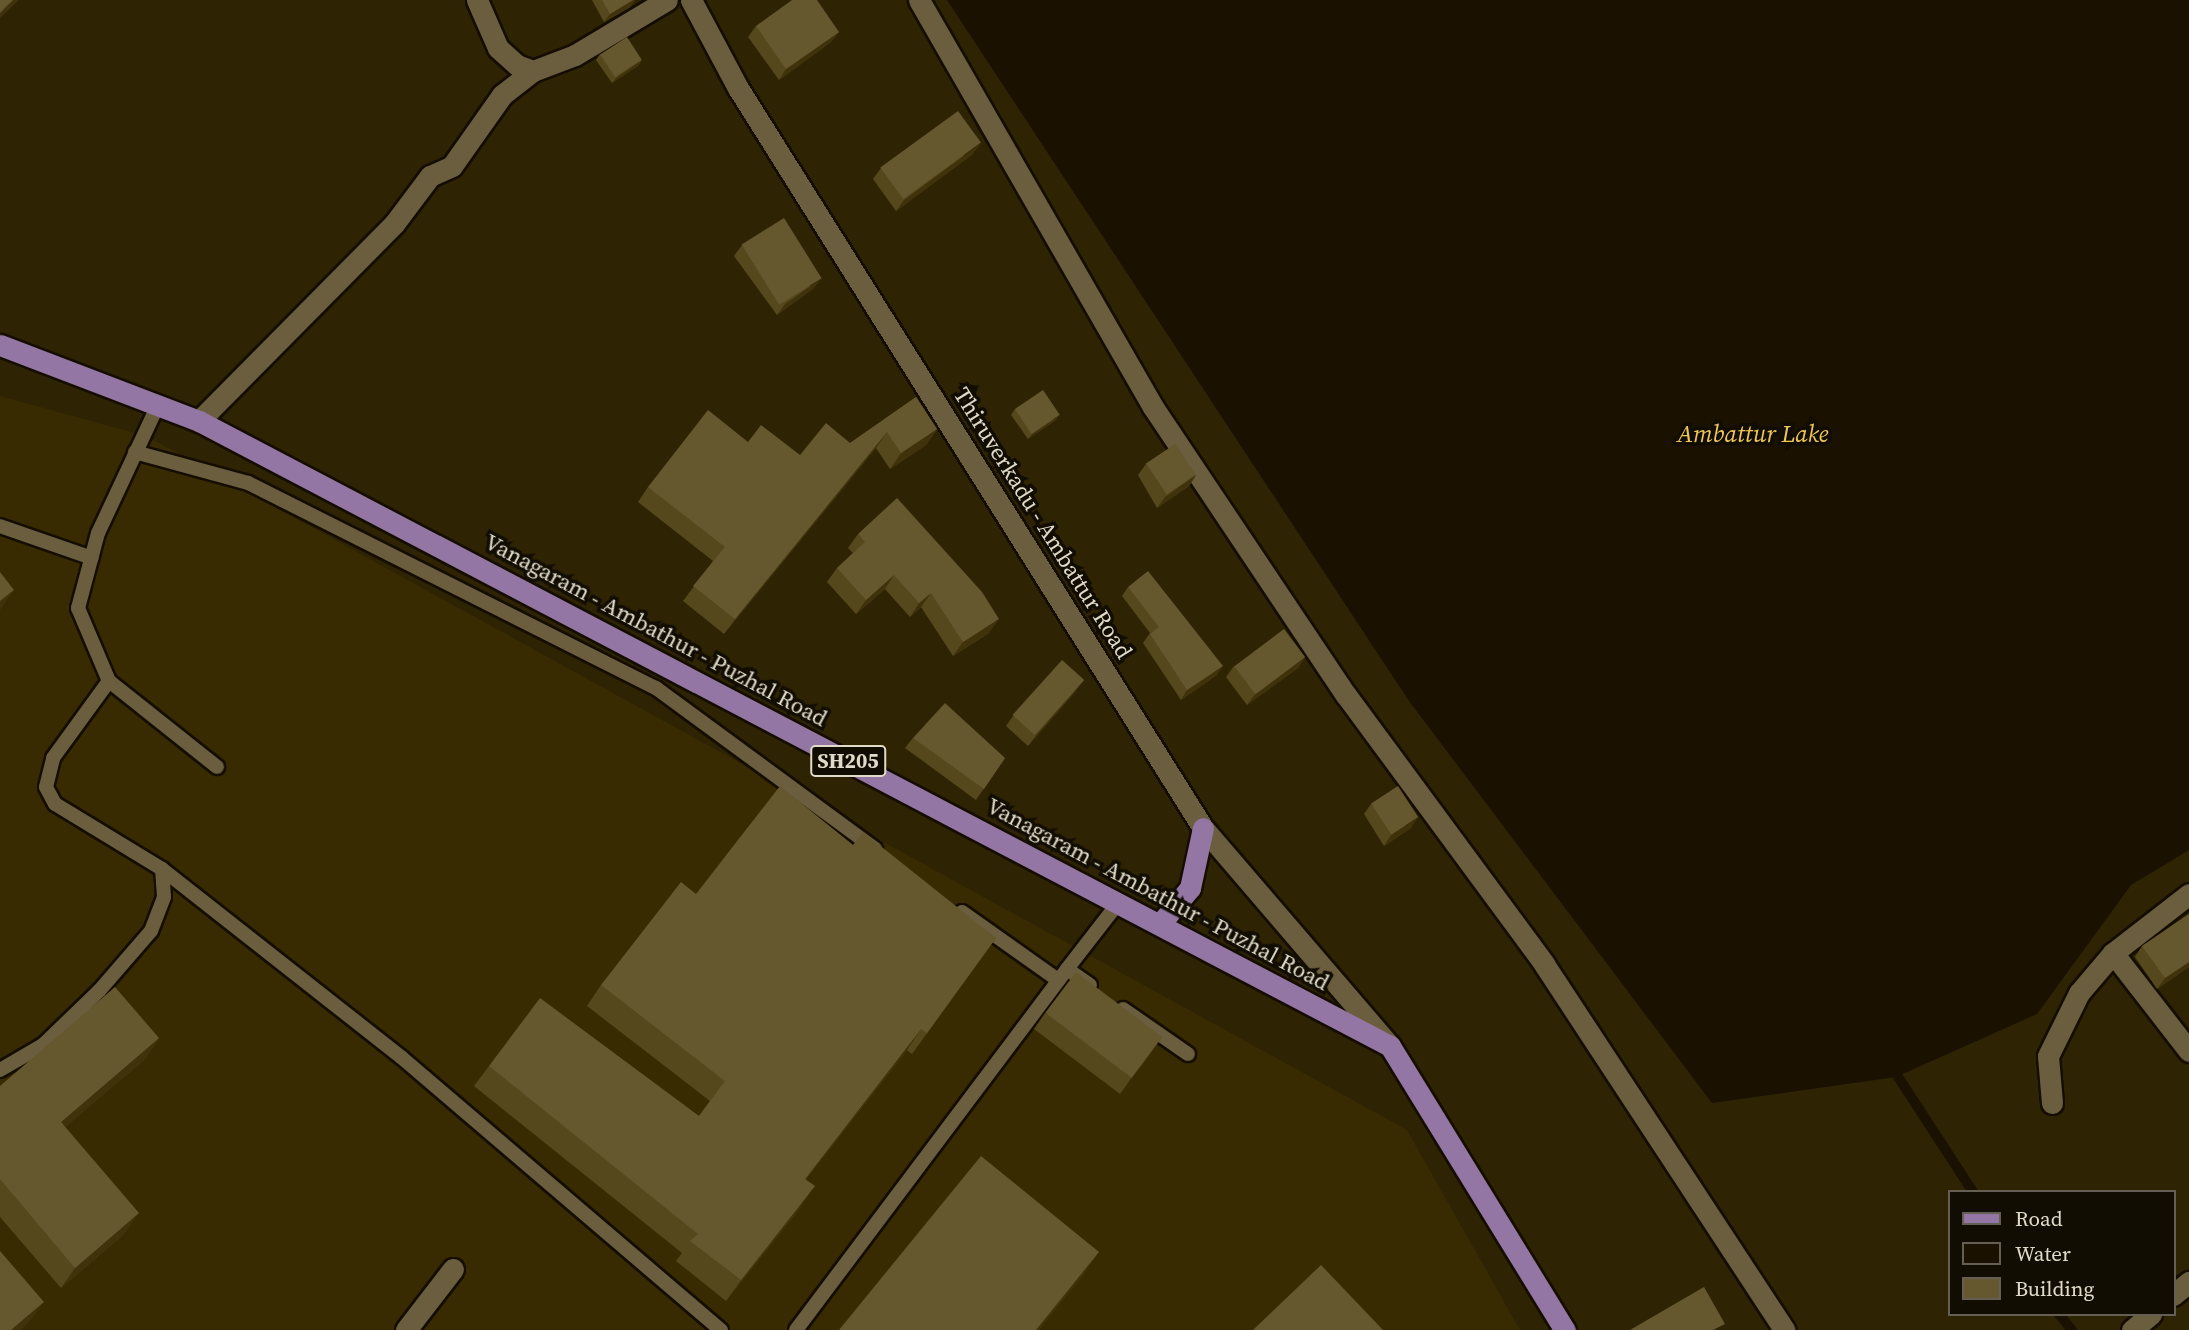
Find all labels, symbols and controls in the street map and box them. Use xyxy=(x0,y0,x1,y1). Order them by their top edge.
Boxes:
street label: Thiruverkadu - Ambattur Road xyxy=(948,382,1138,664)
water label: Ambattur Lake xyxy=(1677,420,1829,448)
street label: Vanagaram - Ambathur - Puzhal Road xyxy=(480,528,832,732)
road number: SH205 xyxy=(810,744,886,778)
street label: Vanagaram - Ambathur - Puzhal Road xyxy=(982,792,1334,996)
legend xyxy=(1948,1190,2175,1316)
text: Road xyxy=(2015,1204,2063,1233)
text: Water xyxy=(2015,1239,2071,1268)
text: Building xyxy=(2015,1274,2094,1303)

